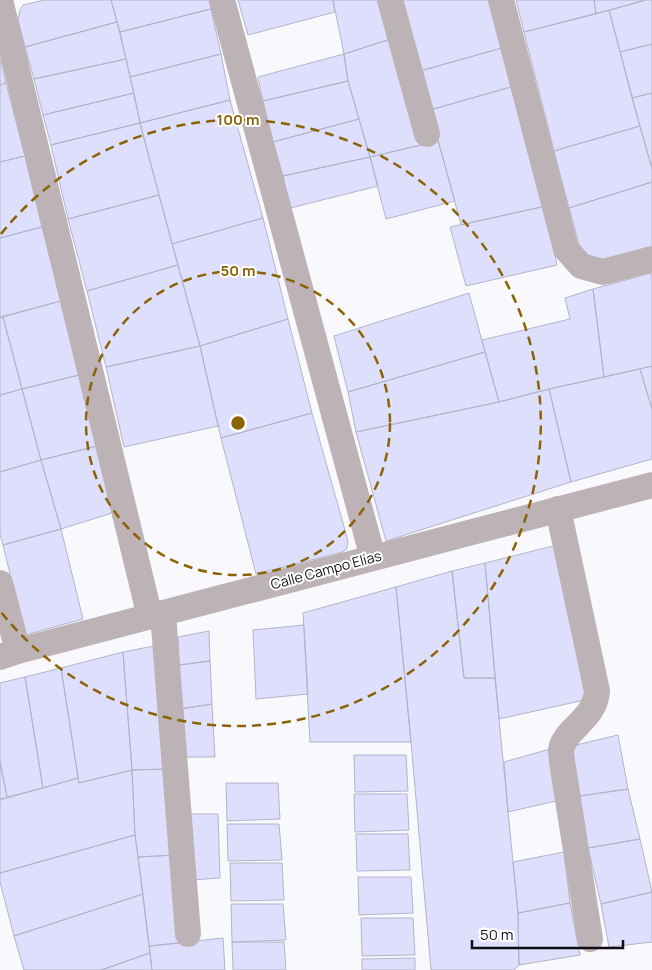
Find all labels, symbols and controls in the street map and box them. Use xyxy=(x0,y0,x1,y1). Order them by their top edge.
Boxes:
text: 100 m xyxy=(217,109,259,130)
text: 50 m xyxy=(220,260,256,281)
centre of rings xyxy=(229,414,247,432)
street label: Calle Campo Elías xyxy=(268,546,383,593)
scale bar xyxy=(472,918,623,950)
text: 50 m xyxy=(480,924,514,945)

